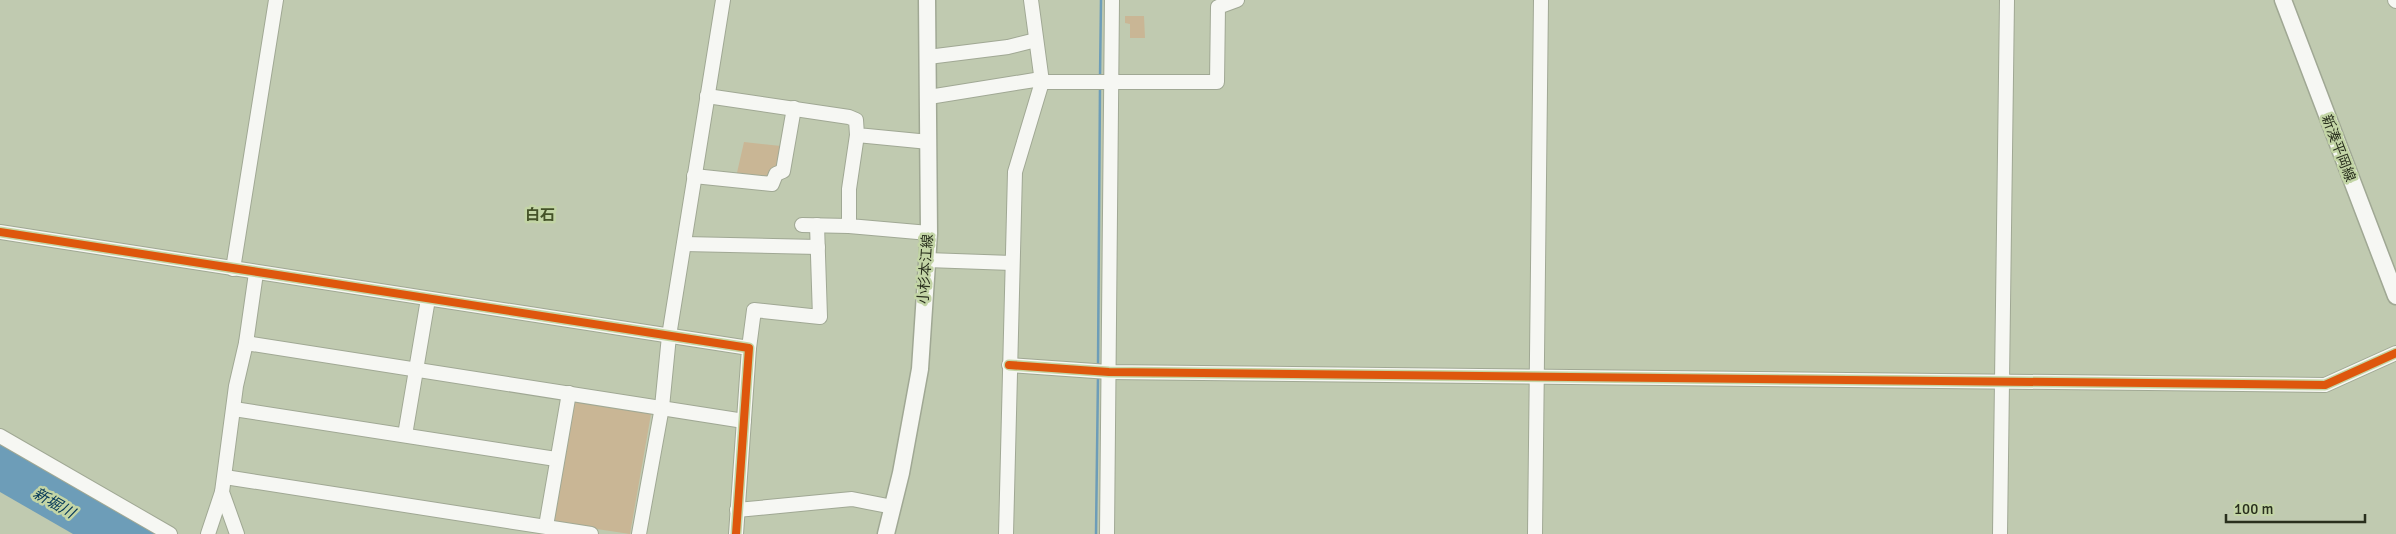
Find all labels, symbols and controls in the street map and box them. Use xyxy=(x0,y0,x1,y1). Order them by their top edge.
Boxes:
street label: 新湊平岡線 xyxy=(2318,112,2359,184)
district label: 白石 xyxy=(525,206,555,224)
street label: 小杉本江線 xyxy=(915,234,936,305)
water label: 新堀川 xyxy=(30,484,80,523)
scale bar xyxy=(2226,492,2365,524)
text: 100 m xyxy=(2234,500,2274,518)

